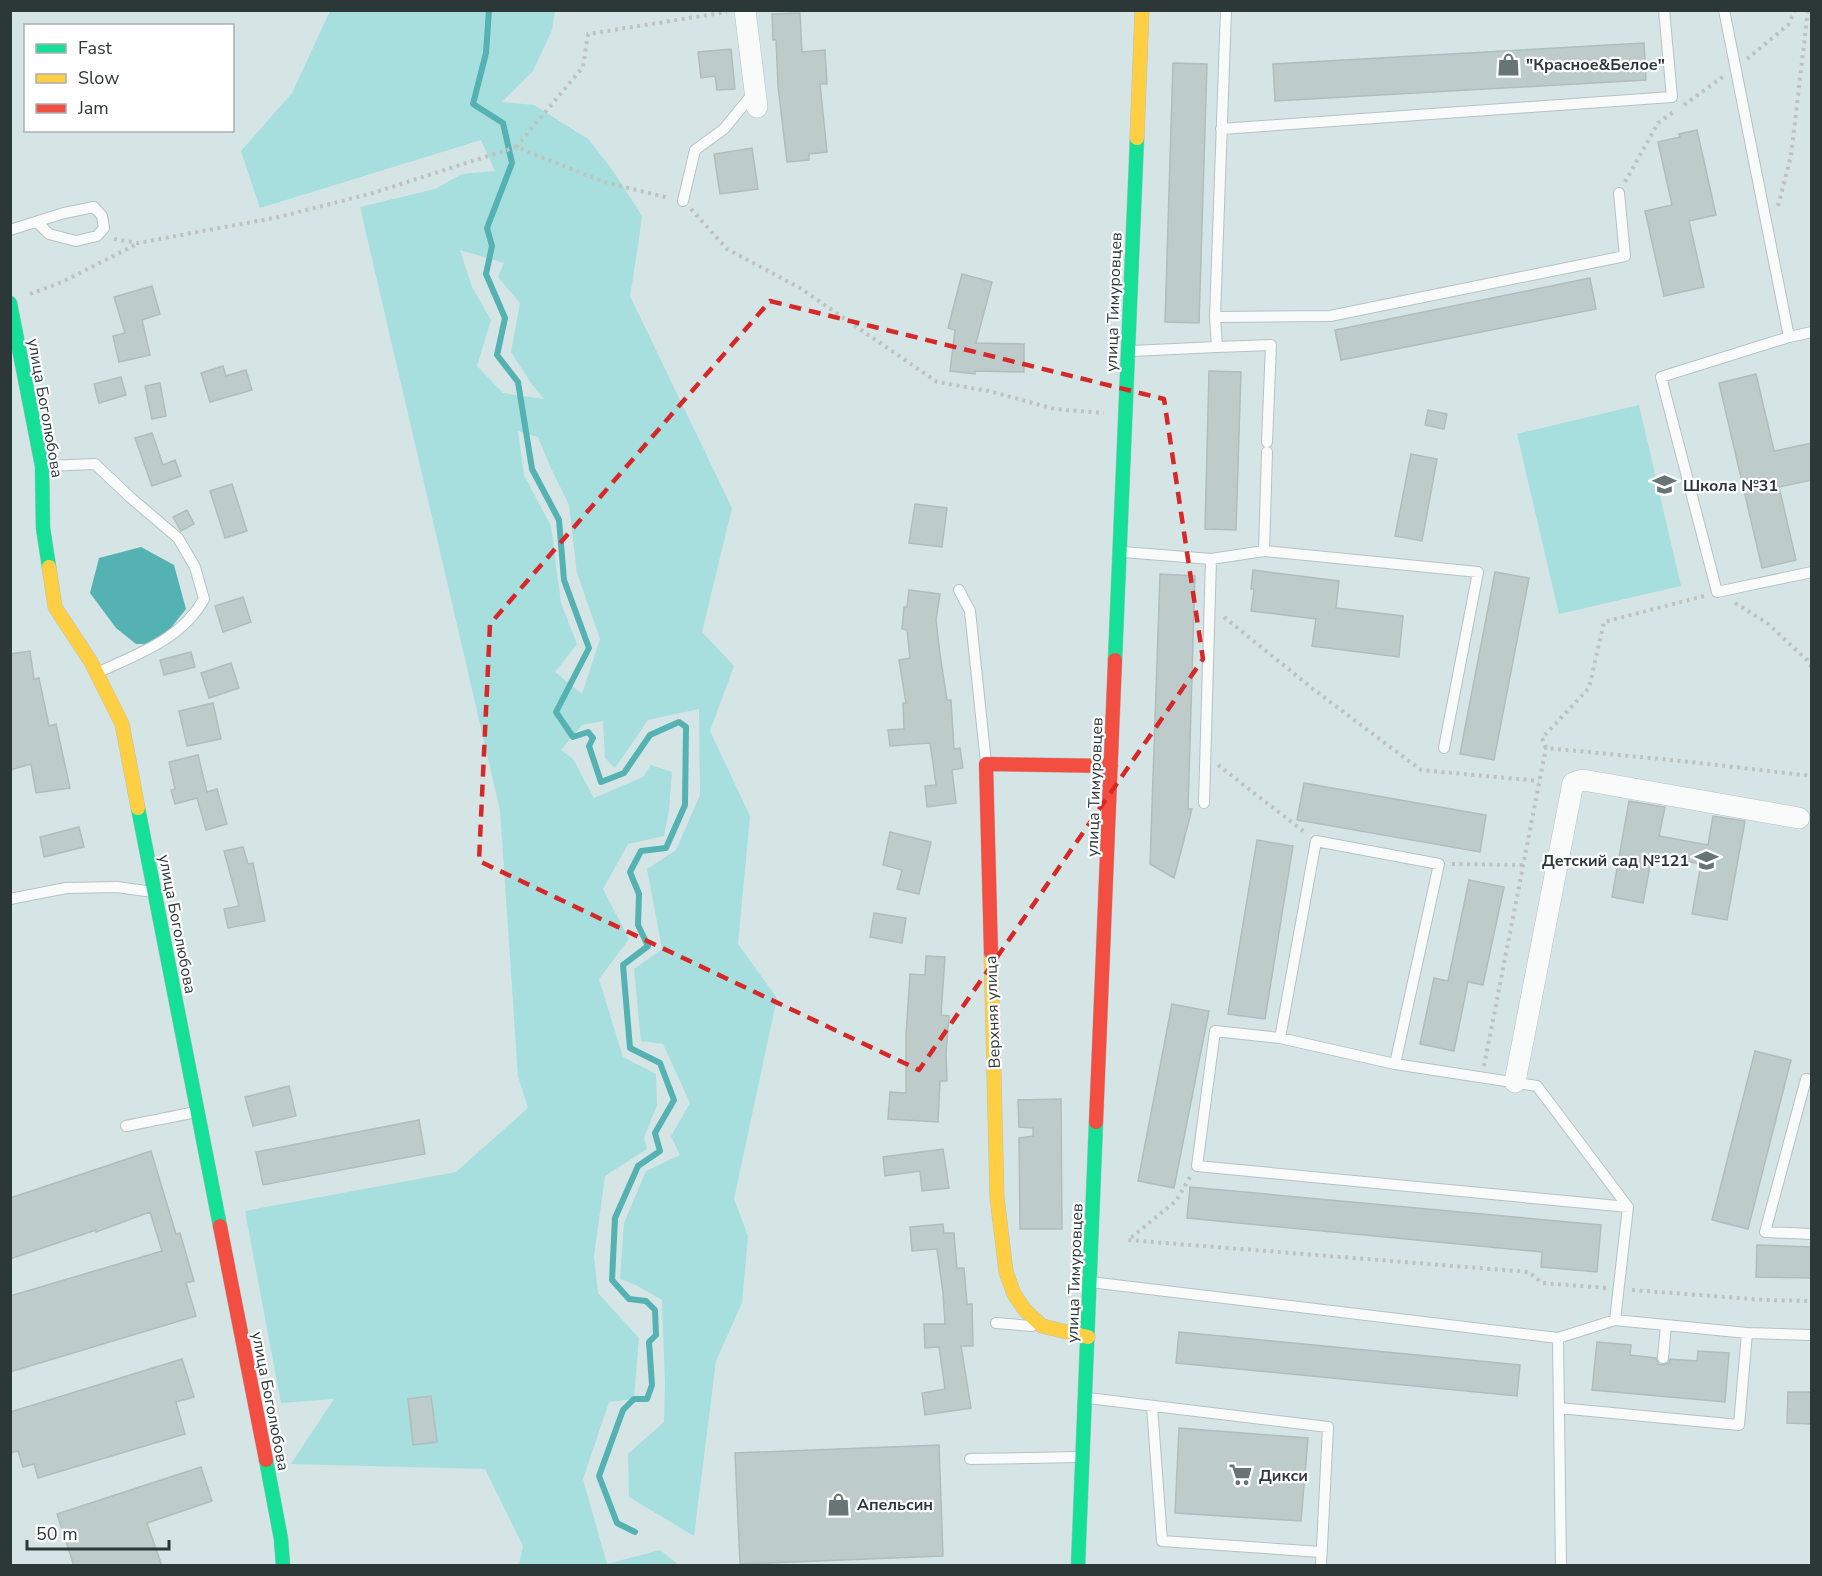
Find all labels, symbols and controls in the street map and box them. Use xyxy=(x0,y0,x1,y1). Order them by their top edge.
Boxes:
legend xyxy=(24,24,234,132)
text: Fast xyxy=(78,36,113,60)
shop icon: "Красное&Белое" xyxy=(1495,51,1521,77)
place label: "Красное&Белое" xyxy=(1526,54,1665,76)
text: Slow xyxy=(78,66,119,90)
text: Jam xyxy=(77,96,109,120)
street label: улица Тимуровцев xyxy=(1101,232,1127,372)
street label: улица Боголюбова xyxy=(22,337,68,480)
school or university icon: Школа №31 xyxy=(1652,472,1678,498)
place label: Школа №31 xyxy=(1683,475,1778,497)
street label: улица Тимуровцев xyxy=(1082,717,1108,857)
school or university icon: Детский сад №121 xyxy=(1694,847,1720,873)
place label: Детский сад №121 xyxy=(1542,850,1689,872)
street label: улица Боголюбова xyxy=(153,853,201,996)
street label: Верхняя улица xyxy=(980,955,1006,1069)
street label: улица Тимуровцев xyxy=(1062,1203,1088,1343)
street label: улица Боголюбова xyxy=(246,1330,294,1473)
supermarket icon: Дикси xyxy=(1228,1462,1254,1488)
place label: Дикси xyxy=(1259,1465,1308,1487)
shop icon: Апельсин xyxy=(826,1491,852,1517)
place label: Апельсин xyxy=(857,1494,933,1516)
scale bar xyxy=(27,1513,170,1551)
text: 50 m xyxy=(36,1522,78,1546)

